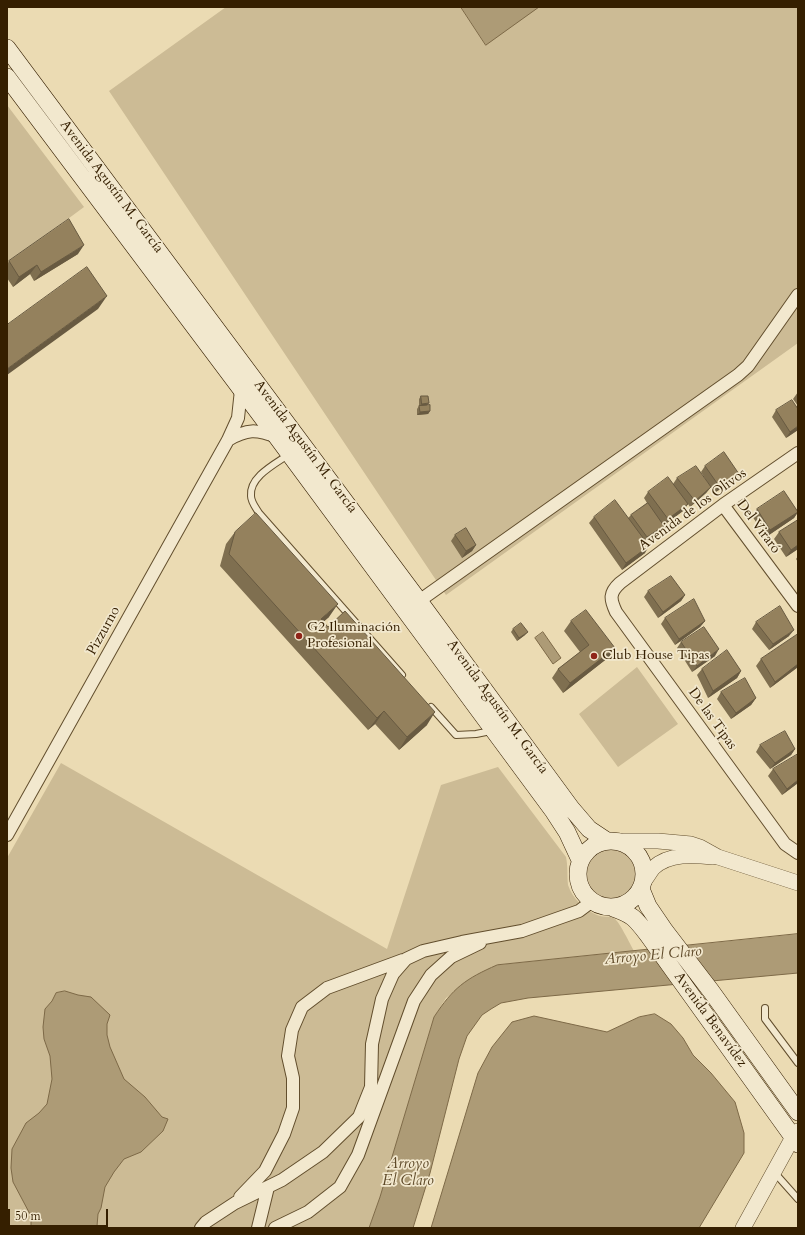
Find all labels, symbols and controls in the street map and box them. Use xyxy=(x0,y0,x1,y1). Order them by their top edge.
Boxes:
street label: Avenida Agustín M. García xyxy=(56,117,166,257)
street label: Avenida Agustín M. García xyxy=(250,377,360,517)
street label: Avenida de los Olivos xyxy=(636,465,750,555)
street label: Del Viraró xyxy=(732,497,784,557)
street label: Pizzurno xyxy=(84,604,124,658)
place label: G2 Iluminación Profesional xyxy=(307,620,401,652)
marker: G2 Iluminación Profesional xyxy=(294,631,304,641)
street label: Avenida Agustín M. García xyxy=(443,637,551,777)
place label: Club House Tipas xyxy=(602,648,709,664)
marker: Club House Tipas xyxy=(589,651,599,661)
street label: De las Tipas xyxy=(684,685,740,753)
water label: Arroyo El Claro xyxy=(604,943,702,969)
street label: Avenida Benavídez xyxy=(670,969,750,1071)
water label: Arroyo El Claro xyxy=(382,1156,434,1191)
scale bar xyxy=(10,1201,110,1227)
text: 50 m xyxy=(15,1208,41,1224)

